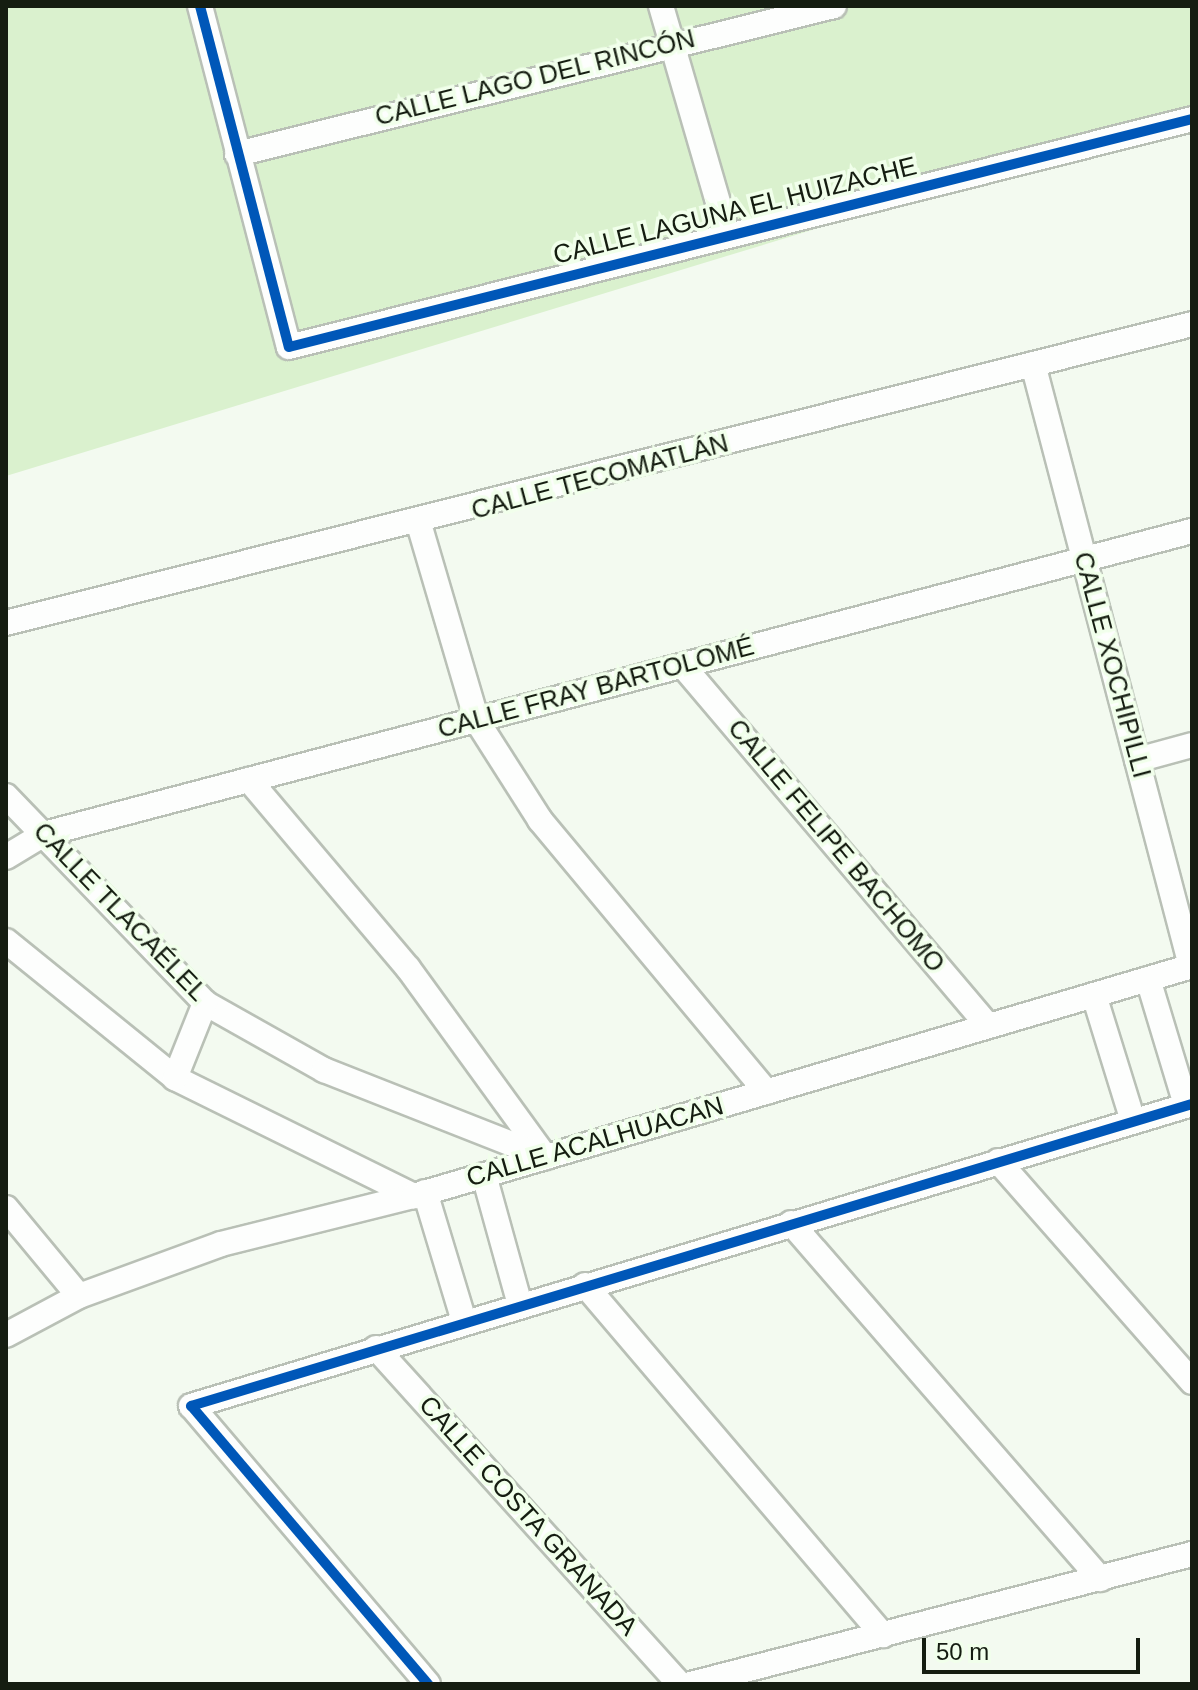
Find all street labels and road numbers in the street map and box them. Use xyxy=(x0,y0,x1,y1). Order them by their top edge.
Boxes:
street label: CALLE LAGO DEL RINCÓN xyxy=(371,23,699,133)
street label: CALLE LAGUNA EL HUIZACHE xyxy=(549,150,921,272)
street label: CALLE TECOMATLÁN xyxy=(468,428,732,526)
street label: CALLE XOCHIPILLI xyxy=(1067,549,1157,781)
street label: CALLE FRAY BARTOLOMÉ xyxy=(434,631,758,745)
street label: CALLE FELIPE BACHOMO xyxy=(721,713,951,979)
street label: CALLE TLACAÉLEL xyxy=(26,816,214,1008)
street label: CALLE ACALHUACAN xyxy=(462,1090,728,1194)
street label: CALLE COSTA GRANADA xyxy=(412,1389,644,1643)

